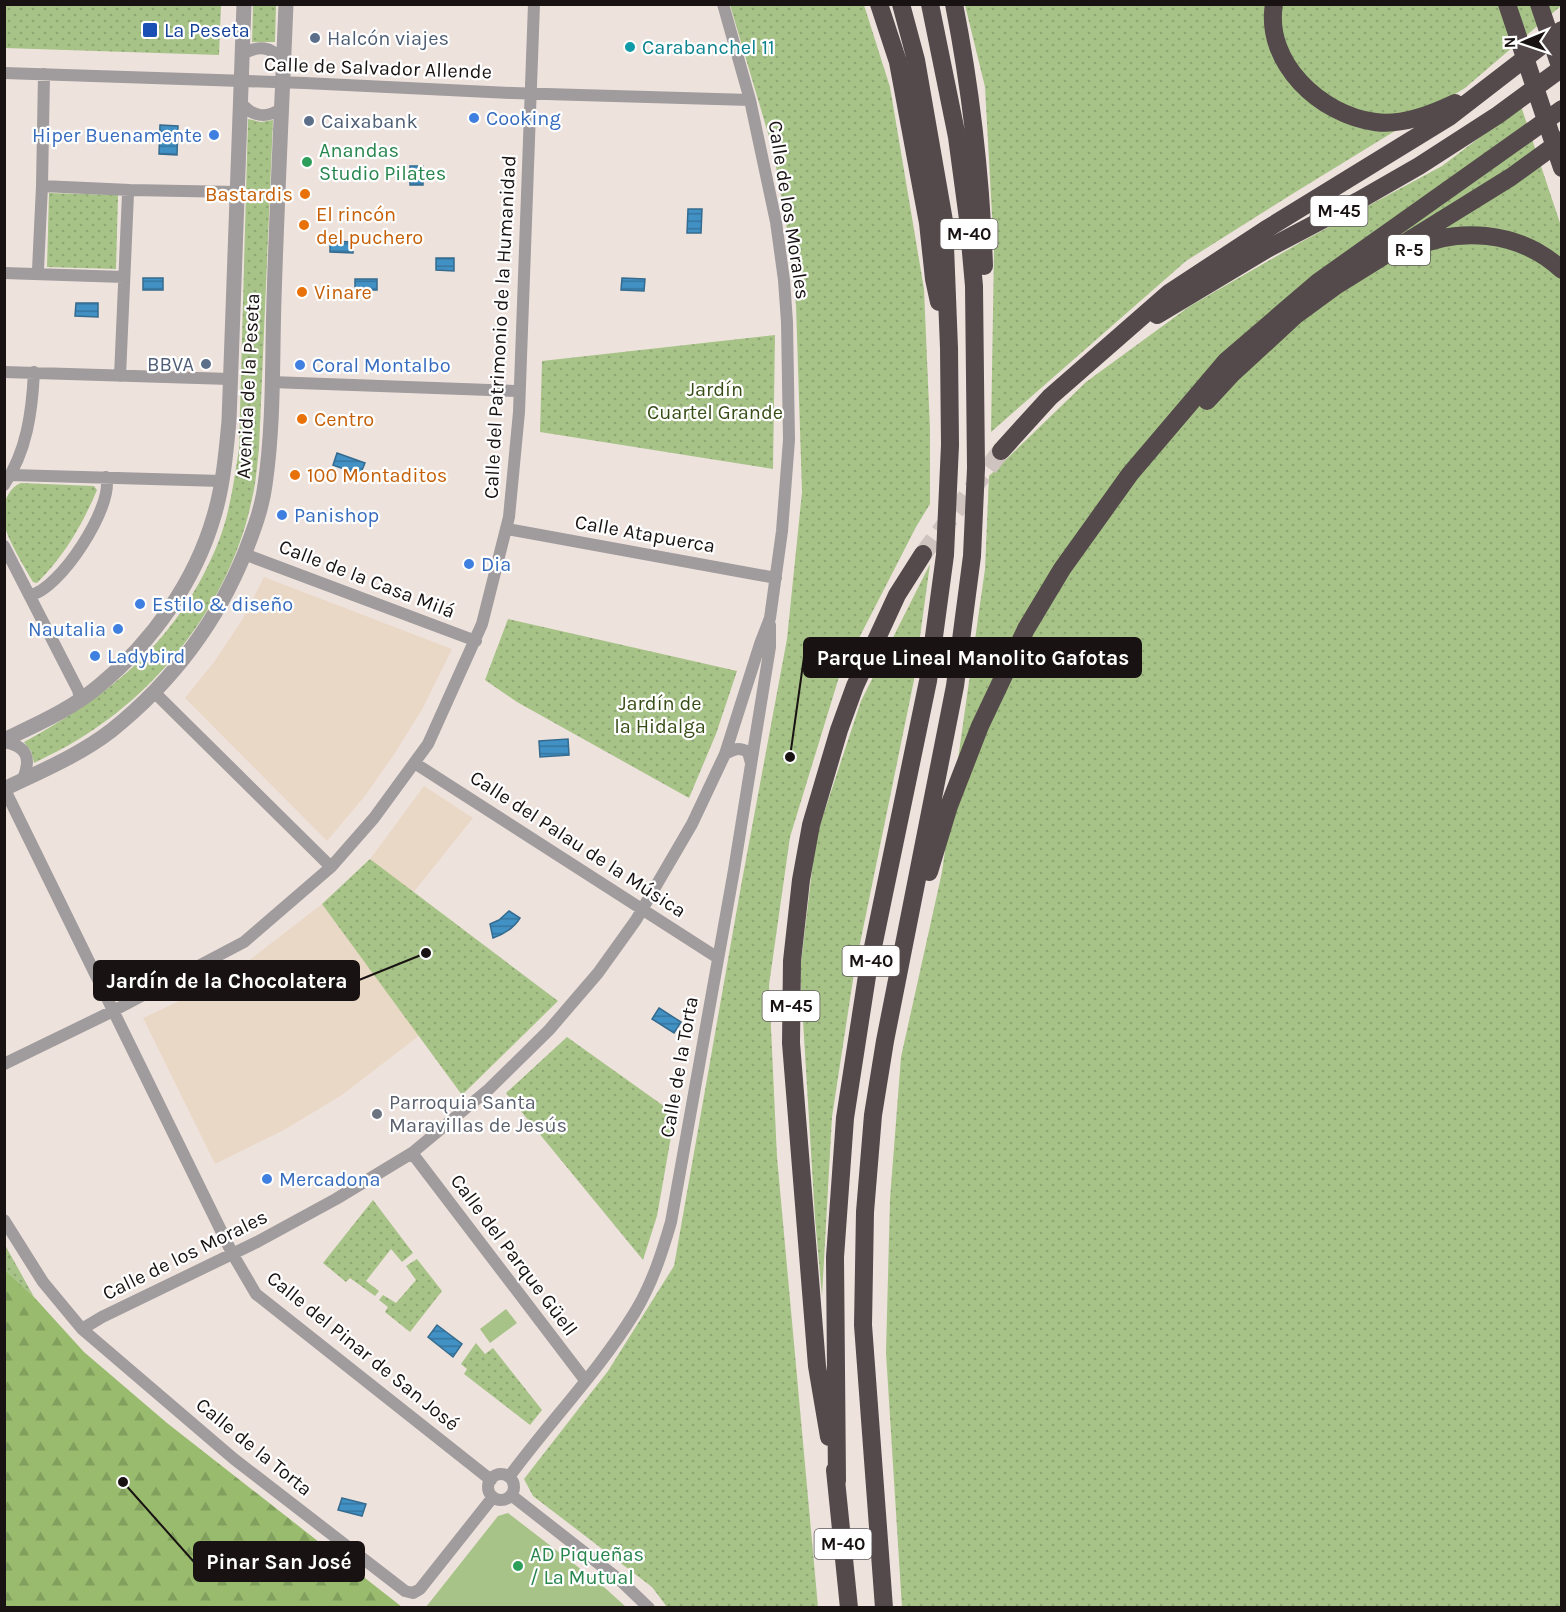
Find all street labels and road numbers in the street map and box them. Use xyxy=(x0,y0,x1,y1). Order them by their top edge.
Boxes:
street label: Calle de Salvador Allende xyxy=(264,53,492,83)
street label: Calle de los Morales xyxy=(764,119,814,301)
street label: Calle del Patrimonio de la Humanidad xyxy=(480,154,520,500)
road number: M-45 xyxy=(1310,196,1368,226)
road number: M-40 xyxy=(940,219,998,249)
road number: R-5 xyxy=(1388,235,1430,265)
street label: Avenida de la Peseta xyxy=(232,293,264,479)
street label: Calle Atapuerca xyxy=(573,510,717,558)
street label: Calle de la Casa Milá xyxy=(276,535,458,623)
street label: Calle del Palau de la Música xyxy=(466,766,690,922)
road number: M-40 xyxy=(842,946,900,976)
road number: M-45 xyxy=(762,991,820,1021)
street label: Calle de la Torta xyxy=(655,995,703,1139)
street label: Calle del Parque Güell xyxy=(446,1170,582,1340)
street label: Calle de los Morales xyxy=(99,1205,271,1305)
street label: Calle del Pinar de San José xyxy=(262,1266,464,1436)
street label: Calle de la Torta xyxy=(191,1393,317,1501)
road number: M-40 xyxy=(814,1529,872,1559)

